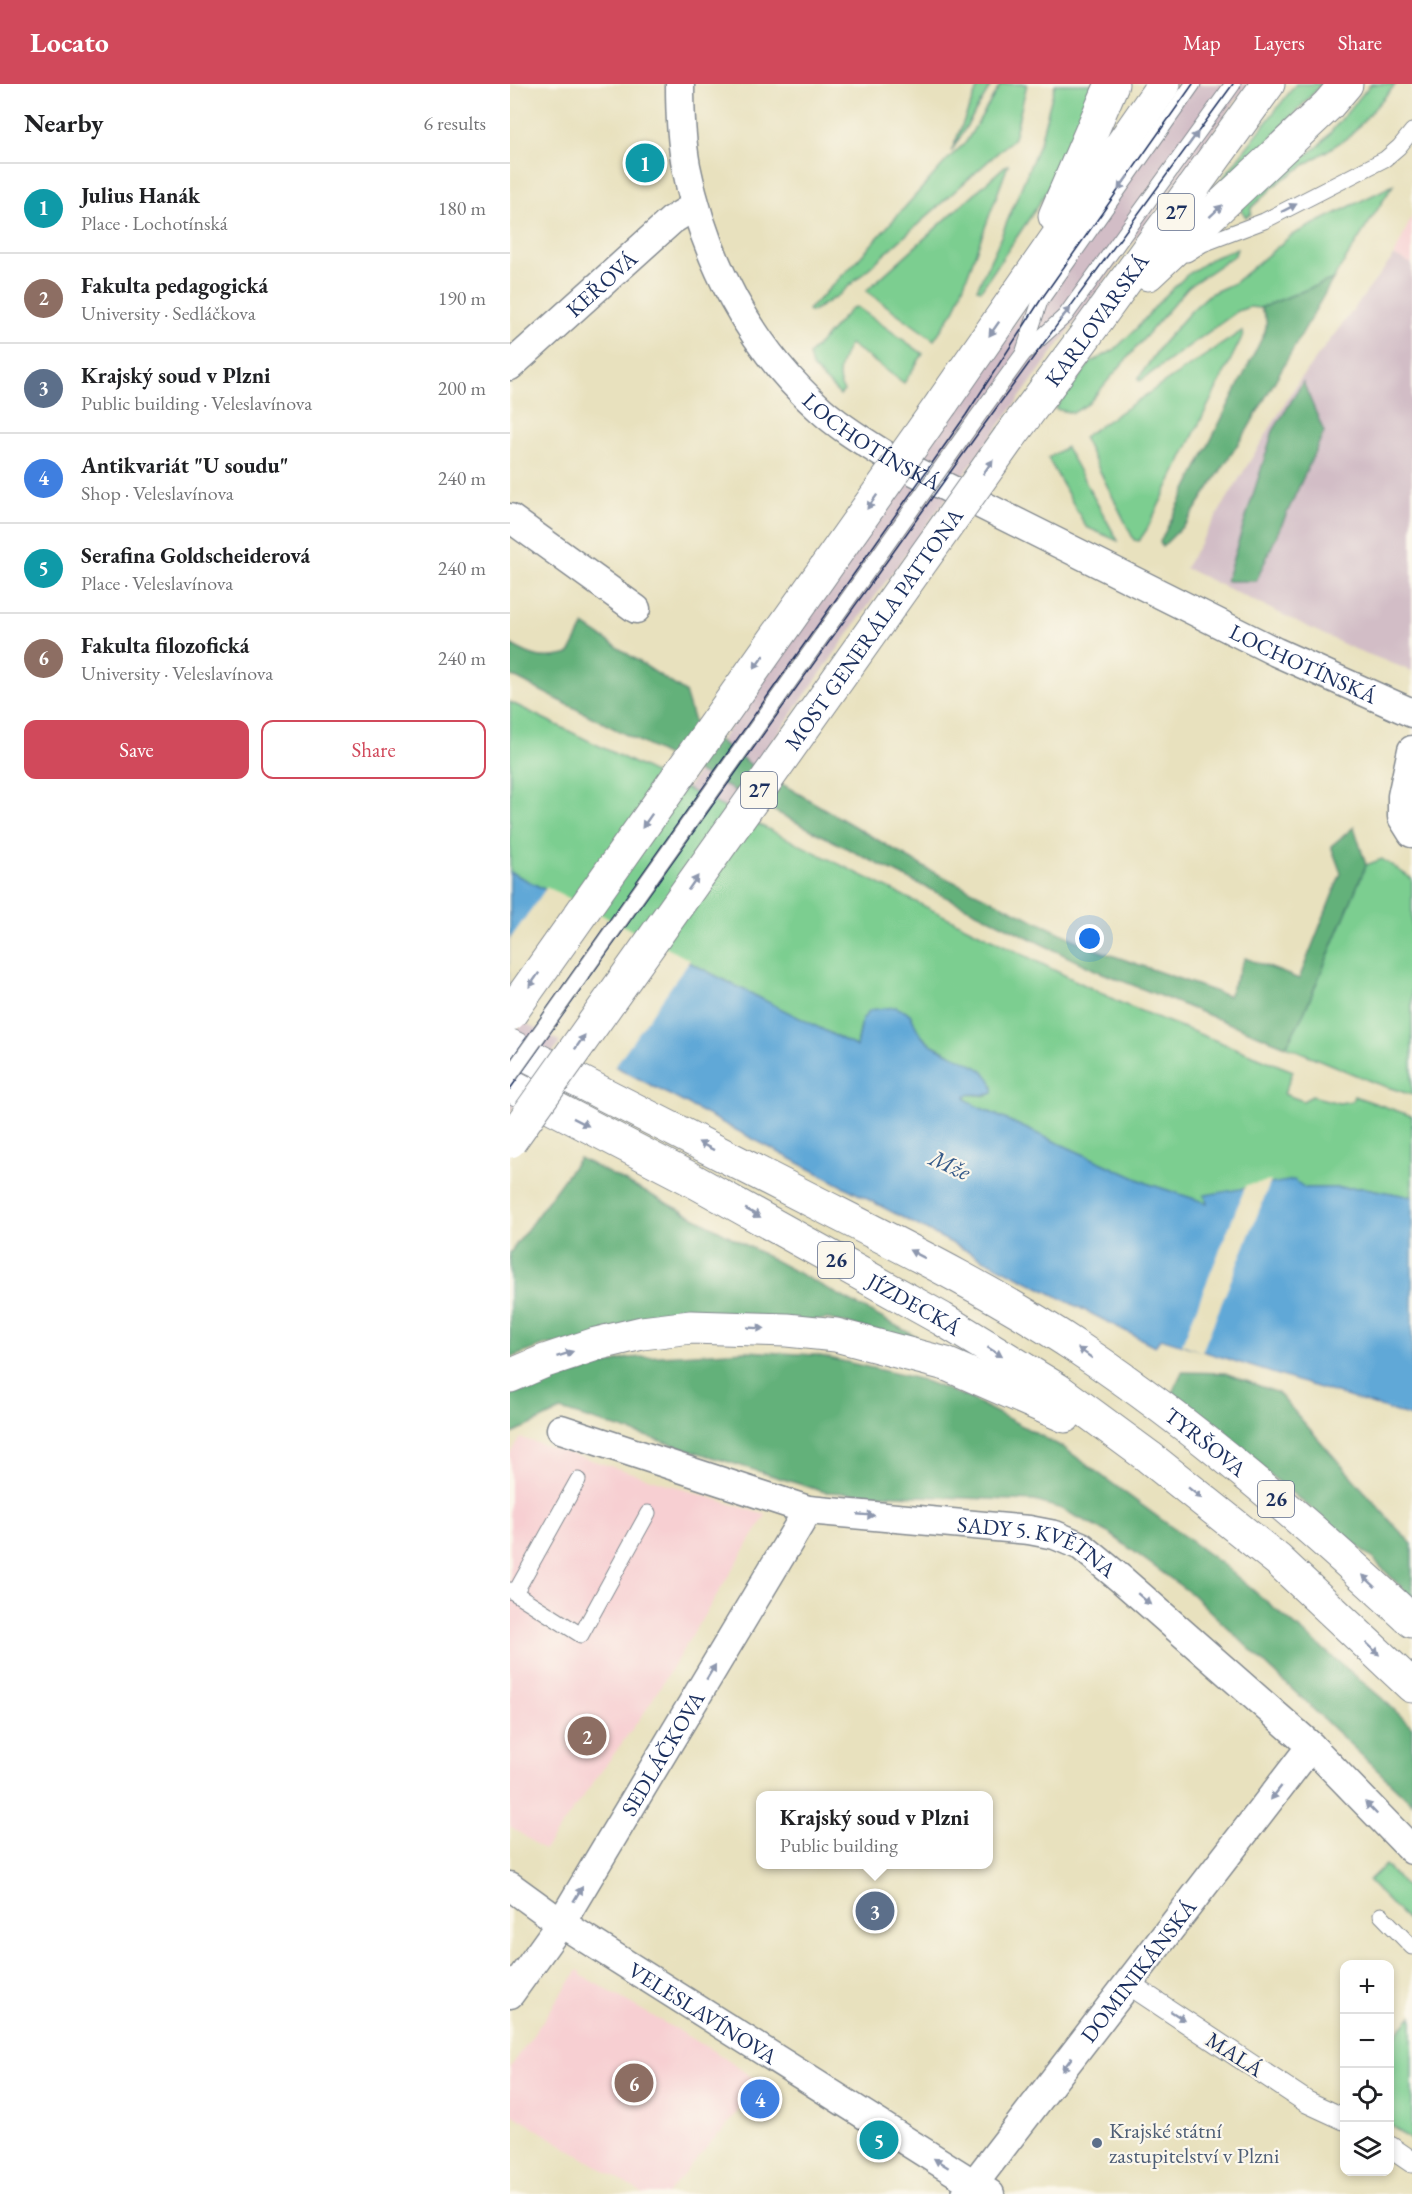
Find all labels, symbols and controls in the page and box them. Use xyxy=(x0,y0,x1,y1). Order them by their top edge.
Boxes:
text: Locato xyxy=(30,24,109,60)
text: Map xyxy=(1183,29,1221,56)
text: Layers xyxy=(1254,29,1305,56)
text: Share xyxy=(1338,29,1382,56)
text: Nearby xyxy=(24,106,104,140)
text: 6 results xyxy=(423,110,486,136)
one-way arrow xyxy=(1187,132,1199,148)
pin: 1 xyxy=(626,140,664,185)
one-way arrow xyxy=(1117,175,1129,191)
text: Julius Hanák xyxy=(81,181,200,210)
road number: 27 xyxy=(1158,194,1194,230)
text: 1 xyxy=(38,195,49,221)
text: 180 m xyxy=(438,195,486,221)
one-way arrow xyxy=(1281,203,1298,213)
one-way arrow xyxy=(1208,205,1223,218)
text: Place · Lochotínská xyxy=(81,210,228,236)
street label: KEŘOVÁ xyxy=(560,244,644,324)
street label: KARLOVARSKÁ xyxy=(1038,247,1156,393)
text: Fakulta pedagogická xyxy=(81,271,268,300)
text: 2 xyxy=(38,285,49,311)
text: 190 m xyxy=(438,285,486,311)
text: University · Sedláčkova xyxy=(81,300,256,326)
one-way arrow xyxy=(1059,306,1072,322)
one-way arrow xyxy=(988,321,1000,337)
text: Krajský soud v Plzni xyxy=(81,361,271,390)
text: 3 xyxy=(38,375,49,401)
text: 200 m xyxy=(438,375,486,401)
street label: LOCHOTÍNSKÁ xyxy=(796,386,946,497)
text: Public building · Veleslavínova xyxy=(81,390,312,416)
text: Antikvariát "U soudu" xyxy=(81,451,288,480)
one-way arrow xyxy=(982,459,993,475)
text: 4 xyxy=(38,465,49,491)
text: 240 m xyxy=(438,465,486,491)
text: Shop · Veleslavínova xyxy=(81,480,234,506)
one-way arrow xyxy=(866,494,878,510)
street label: MOST GENERÁLA PATTONA xyxy=(778,502,970,756)
text: Serafina Goldscheiderová xyxy=(81,541,310,570)
text: 5 xyxy=(38,555,49,581)
text: 240 m xyxy=(438,555,486,581)
text: Place · Veleslavínova xyxy=(81,570,233,596)
street label: LOCHOTÍNSKÁ xyxy=(1225,617,1382,711)
text: Fakulta filozofická xyxy=(81,631,249,660)
text: 6 xyxy=(38,645,49,671)
text: 240 m xyxy=(438,645,486,671)
one-way arrow xyxy=(754,654,766,669)
text: University · Veleslavínova xyxy=(81,660,273,686)
button: Save xyxy=(24,720,249,779)
button: Share xyxy=(261,720,486,779)
road number: 27 xyxy=(741,772,777,808)
one-way arrow xyxy=(641,812,653,828)
one-way arrow xyxy=(687,875,698,891)
your location xyxy=(1075,924,1104,953)
one-way arrow xyxy=(528,971,540,987)
one-way arrow xyxy=(574,1034,585,1050)
one-way arrow xyxy=(572,1117,589,1127)
one-way arrow xyxy=(697,1141,714,1151)
water label: Mže xyxy=(923,1141,976,1188)
one-way arrow xyxy=(745,1208,761,1219)
road number: 26 xyxy=(818,1242,854,1278)
one-way arrow xyxy=(908,1249,925,1259)
street label: JÍZDECKÁ xyxy=(861,1265,967,1343)
one-way arrow xyxy=(747,1323,766,1333)
one-way arrow xyxy=(987,1346,1003,1357)
one-way arrow xyxy=(1077,1347,1093,1359)
one-way arrow xyxy=(556,1349,574,1359)
street label: TYRŠOVA xyxy=(1159,1401,1253,1484)
road number: 26 xyxy=(1258,1481,1294,1517)
one-way arrow xyxy=(1187,1487,1203,1500)
one-way arrow xyxy=(857,1510,876,1520)
street label: SADY 5. KVĚTNA xyxy=(956,1510,1123,1585)
one-way arrow xyxy=(1363,1575,1377,1589)
one-way arrow xyxy=(1136,1592,1151,1605)
one-way arrow xyxy=(1366,1642,1380,1656)
one-way arrow xyxy=(705,1664,716,1680)
street label: SEDLÁČKOVA xyxy=(614,1685,712,1821)
pin: 2 xyxy=(568,1714,607,1758)
one-way arrow xyxy=(1271,1786,1283,1801)
popup xyxy=(756,1791,993,1869)
one-way arrow xyxy=(1365,1802,1379,1816)
text: Krajský soud v Plzni xyxy=(780,1803,969,1832)
text: Public building xyxy=(780,1832,898,1858)
one-way arrow xyxy=(573,1885,583,1902)
pin: 3 xyxy=(856,1888,895,1934)
street label: DOMINIKÁNSKÁ xyxy=(1074,1893,1203,2049)
street label: VELESLAVÍNOVA xyxy=(623,1955,783,2071)
map controls xyxy=(1340,1960,1394,2176)
button: + xyxy=(1340,1960,1394,2014)
one-way arrow xyxy=(1170,2010,1186,2021)
button: − xyxy=(1340,2014,1394,2068)
street label: MALÁ xyxy=(1200,2025,1270,2084)
one-way arrow xyxy=(1062,2057,1074,2072)
pin: 6 xyxy=(614,2060,654,2106)
button: locate xyxy=(1340,2068,1394,2122)
pin: 4 xyxy=(740,2076,780,2122)
place label: Krajské státní zastupitelství v Plzni xyxy=(1109,2116,1279,2170)
pin: 5 xyxy=(860,2118,898,2162)
button: layers xyxy=(1340,2122,1394,2176)
marker: Krajské státní zastupitelství v Plzni xyxy=(1090,2136,1104,2150)
one-way arrow xyxy=(933,2157,949,2168)

